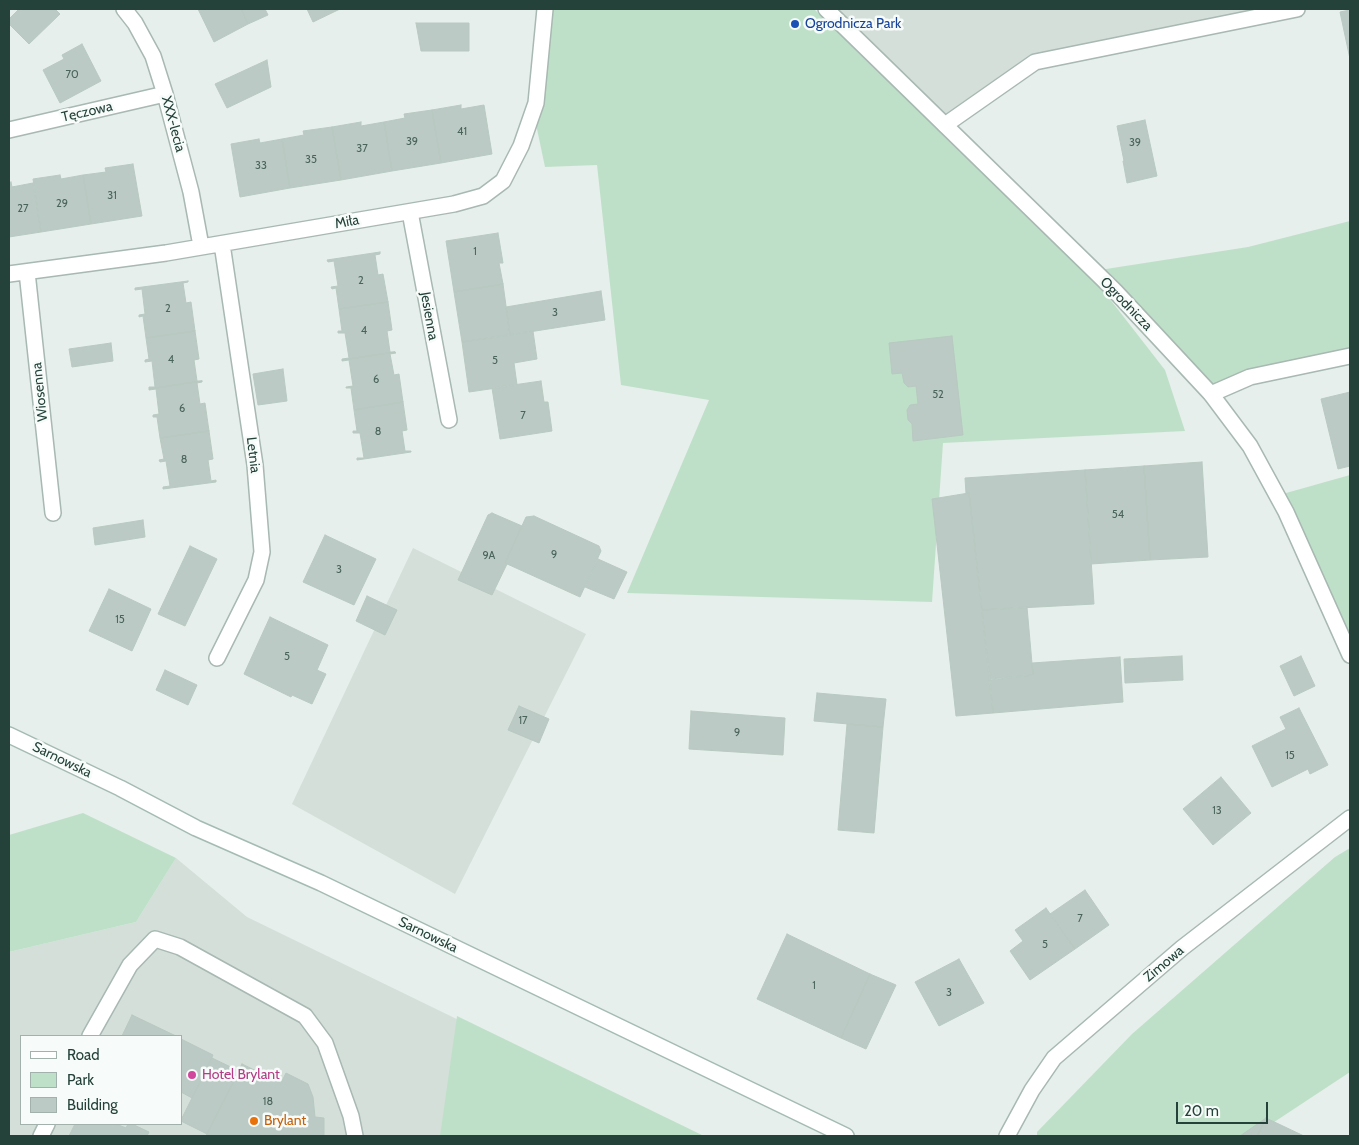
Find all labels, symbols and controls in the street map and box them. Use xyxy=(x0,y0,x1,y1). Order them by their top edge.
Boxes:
place label: Ogrodnicza Park xyxy=(805,16,901,32)
marker: Ogrodnicza Park xyxy=(789,18,801,30)
house number: 70 xyxy=(65,68,79,82)
street label: XXX-lecia xyxy=(157,94,189,154)
street label: Tęczowa xyxy=(60,98,114,126)
house number: 41 xyxy=(457,125,467,139)
house number: 39 xyxy=(406,135,418,149)
house number: 39 xyxy=(1129,136,1141,150)
house number: 37 xyxy=(356,142,368,156)
house number: 35 xyxy=(305,153,317,167)
house number: 33 xyxy=(255,159,267,173)
house number: 31 xyxy=(107,189,117,203)
house number: 29 xyxy=(56,197,68,211)
house number: 27 xyxy=(17,202,29,216)
street label: Miła xyxy=(334,212,360,232)
house number: 1 xyxy=(473,245,477,259)
house number: 2 xyxy=(358,274,364,288)
street label: Ogrodnicza xyxy=(1096,274,1156,334)
street label: Jesienna xyxy=(416,290,442,342)
house number: 2 xyxy=(165,302,171,316)
house number: 3 xyxy=(552,306,558,320)
house number: 4 xyxy=(361,324,367,338)
house number: 4 xyxy=(168,353,174,367)
house number: 5 xyxy=(492,354,498,368)
street label: Wiosenna xyxy=(29,362,51,422)
house number: 6 xyxy=(373,373,379,387)
house number: 52 xyxy=(932,388,944,402)
house number: 6 xyxy=(179,402,185,416)
house number: 7 xyxy=(520,409,526,423)
house number: 8 xyxy=(375,425,381,439)
street label: Letnia xyxy=(242,436,264,474)
house number: 8 xyxy=(181,453,187,467)
house number: 54 xyxy=(1112,508,1124,522)
house number: 9 xyxy=(551,548,557,562)
house number: 9A xyxy=(483,549,495,563)
house number: 3 xyxy=(336,563,342,577)
house number: 15 xyxy=(115,613,125,627)
house number: 5 xyxy=(284,650,290,664)
house number: 17 xyxy=(518,714,528,728)
house number: 9 xyxy=(734,726,740,740)
street label: Sarnowska xyxy=(30,739,94,781)
house number: 15 xyxy=(1285,749,1295,763)
house number: 13 xyxy=(1212,804,1222,818)
house number: 7 xyxy=(1077,912,1083,926)
street label: Sarnowska xyxy=(396,914,460,956)
house number: 5 xyxy=(1042,938,1048,952)
street label: Zimowa xyxy=(1140,942,1188,986)
house number: 1 xyxy=(812,979,816,993)
house number: 3 xyxy=(946,986,952,1000)
legend xyxy=(20,1035,182,1125)
text: Road xyxy=(67,1046,100,1064)
place label: Hotel Brylant xyxy=(202,1067,280,1083)
marker: Hotel Brylant xyxy=(186,1069,198,1081)
text: Park xyxy=(67,1071,94,1089)
scale bar xyxy=(1179,1092,1272,1124)
house number: 18 xyxy=(263,1095,273,1109)
text: Building xyxy=(67,1096,118,1114)
text: 20 m xyxy=(1184,1102,1219,1120)
place label: Brylant xyxy=(264,1113,306,1129)
marker: Brylant xyxy=(248,1115,260,1127)

